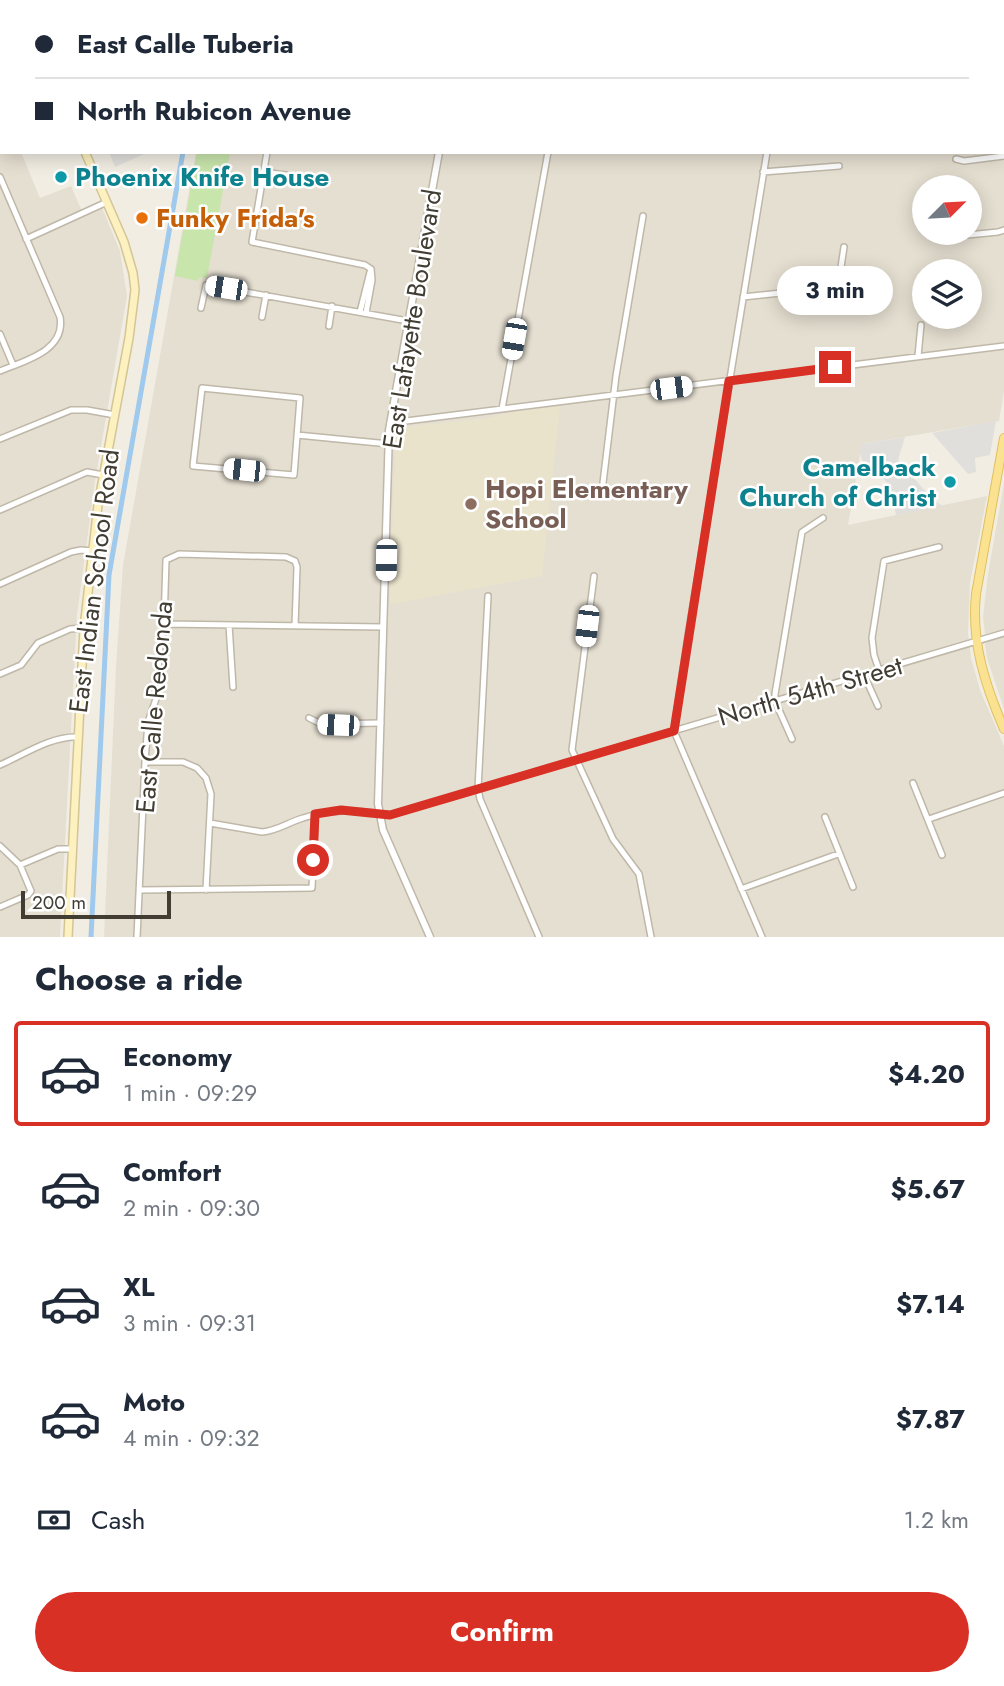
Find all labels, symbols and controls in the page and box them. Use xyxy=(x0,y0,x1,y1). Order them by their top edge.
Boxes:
text: East Calle Tuberia xyxy=(77,25,294,63)
text: North Rubicon Avenue xyxy=(77,92,351,130)
place label: Phoenix Knife House xyxy=(75,158,330,196)
marker: Phoenix Knife House xyxy=(53,169,69,185)
north arrow xyxy=(912,175,982,245)
map controls xyxy=(912,175,982,329)
street label: East Lafayette Boulevard xyxy=(373,186,451,452)
place label: Funky Frida's xyxy=(156,199,315,237)
marker: Funky Frida's xyxy=(134,210,150,226)
button: layers xyxy=(912,259,982,329)
callout: 3 min xyxy=(777,266,893,314)
text: 3 min xyxy=(805,273,865,307)
car xyxy=(204,274,249,302)
car xyxy=(501,316,528,362)
route end xyxy=(819,351,851,383)
car xyxy=(649,375,694,401)
street label: East Indian School Road xyxy=(59,447,129,715)
place label: Camelback Church of Christ xyxy=(739,448,937,516)
car xyxy=(223,457,266,483)
place label: Hopi Elementary School xyxy=(485,470,688,538)
marker: Camelback Church of Christ xyxy=(942,474,958,490)
marker: Hopi Elementary School xyxy=(463,496,479,512)
car xyxy=(376,539,397,581)
street label: East Calle Redonda xyxy=(126,599,182,815)
car xyxy=(575,604,600,648)
street label: North 54th Street xyxy=(713,646,908,736)
car xyxy=(317,714,360,736)
route start xyxy=(297,844,329,876)
scale bar xyxy=(21,888,172,920)
text: 200 m xyxy=(32,889,86,916)
text: Choose a ride xyxy=(35,956,243,1002)
text: Economy xyxy=(123,1038,232,1076)
icon: car xyxy=(39,1042,102,1105)
text: $4.20 xyxy=(888,1055,965,1093)
text: 1 min · 09:29 xyxy=(123,1076,257,1110)
text: Comfort xyxy=(123,1153,221,1191)
icon: car xyxy=(39,1157,102,1220)
text: $5.67 xyxy=(891,1170,965,1208)
text: 2 min · 09:30 xyxy=(123,1191,260,1225)
text: XL xyxy=(123,1268,155,1306)
icon: car xyxy=(39,1272,102,1335)
text: $7.14 xyxy=(896,1285,965,1323)
text: 3 min · 09:31 xyxy=(123,1306,256,1340)
text: Moto xyxy=(123,1383,185,1421)
icon: car xyxy=(39,1387,102,1450)
text: $7.87 xyxy=(896,1400,965,1438)
text: 4 min · 09:32 xyxy=(123,1421,260,1455)
icon: cash xyxy=(35,1501,73,1539)
text: Cash xyxy=(91,1501,145,1539)
text: 1.2 km xyxy=(904,1503,969,1537)
button: Confirm xyxy=(35,1592,969,1672)

